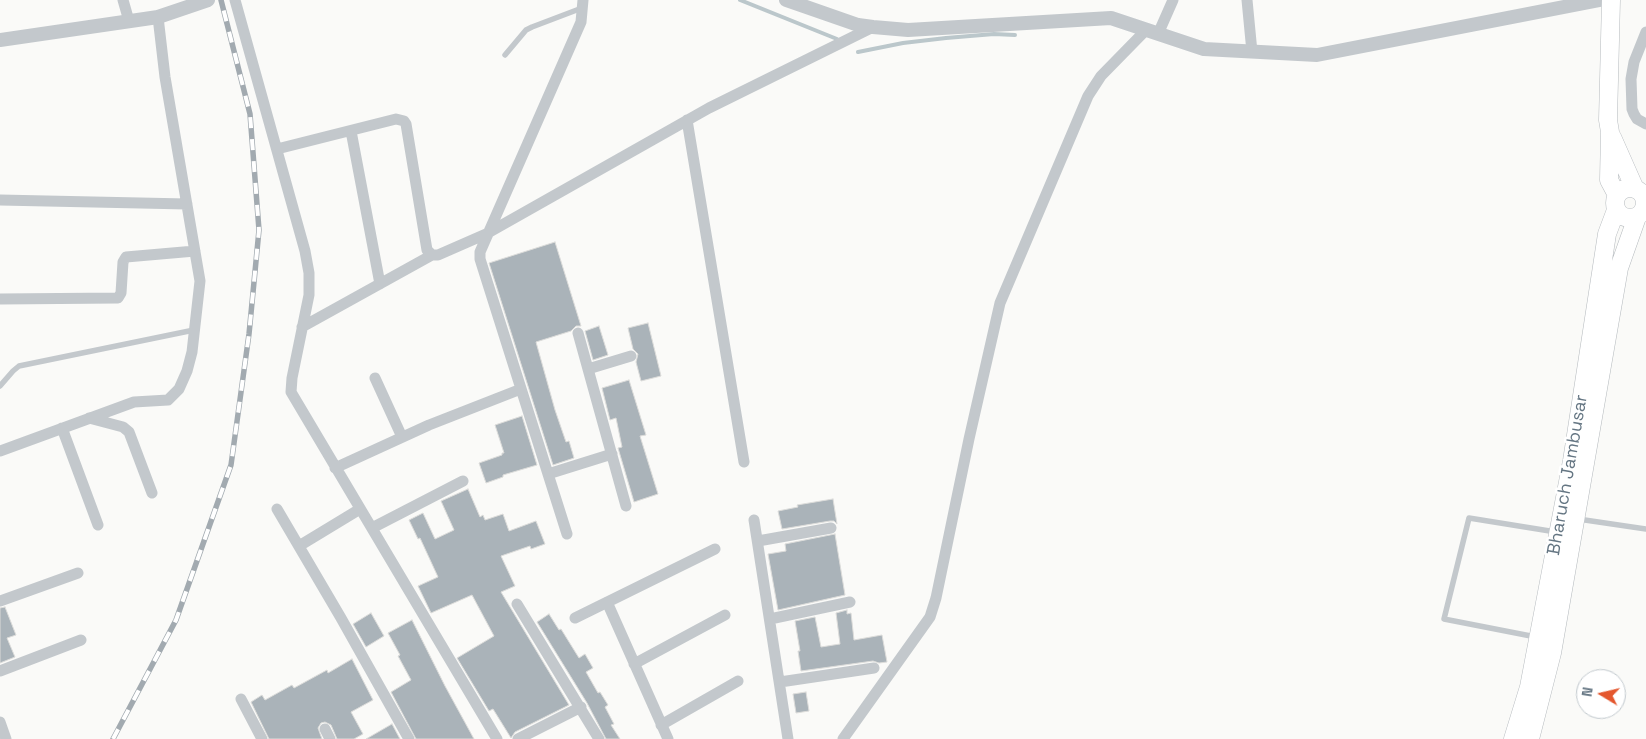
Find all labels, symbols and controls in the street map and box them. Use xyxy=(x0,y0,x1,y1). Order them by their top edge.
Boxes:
street label: Bharuch Jambusar xyxy=(1543,393,1593,557)
north arrow xyxy=(1576,669,1626,719)
text: N xyxy=(1578,686,1597,698)

